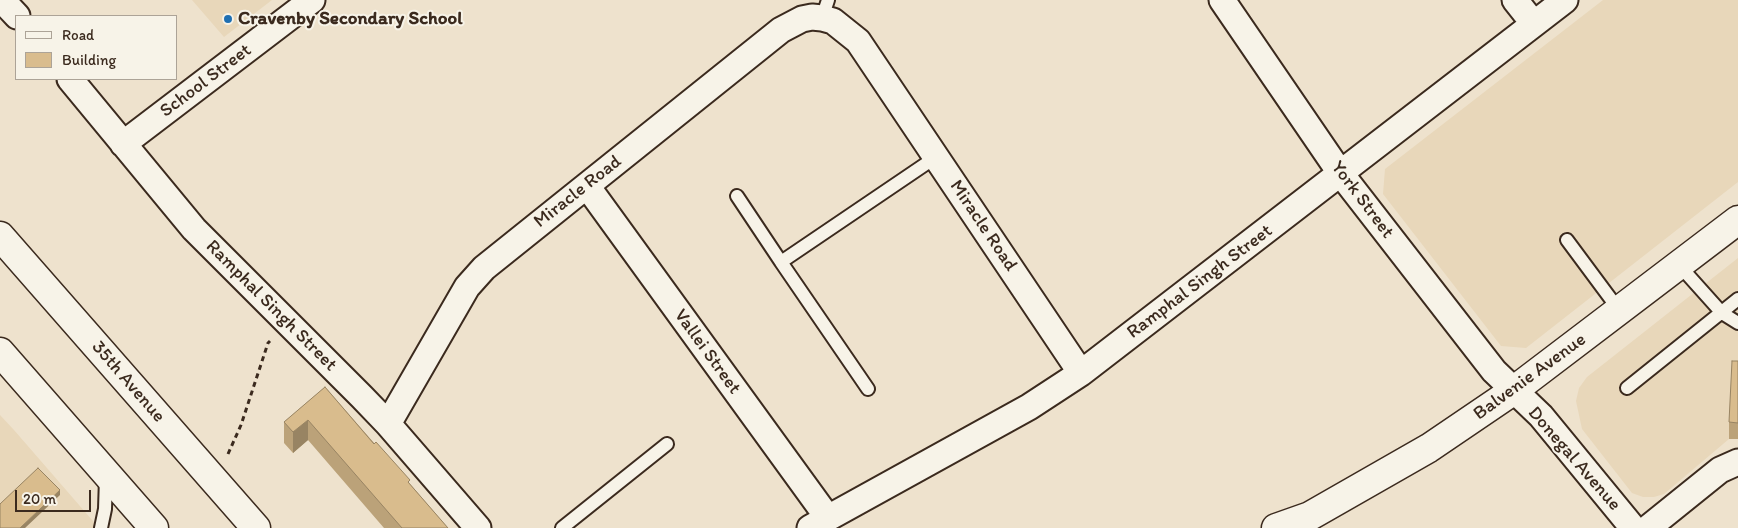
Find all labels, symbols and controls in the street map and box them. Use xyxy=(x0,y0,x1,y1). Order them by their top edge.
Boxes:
place label: Cravenby Secondary School xyxy=(238,8,463,30)
marker: Cravenby Secondary School xyxy=(222,13,234,25)
legend xyxy=(15,15,178,80)
text: Road xyxy=(62,26,94,44)
street label: School Street xyxy=(156,39,256,123)
text: Building xyxy=(62,51,116,69)
street label: Miracle Road xyxy=(530,151,626,233)
street label: York Street xyxy=(1326,157,1398,243)
street label: Miracle Road xyxy=(944,176,1022,276)
street label: Ramphal Singh Street xyxy=(1123,220,1277,344)
street label: Ramphal Singh Street xyxy=(201,236,341,376)
street label: Vallei Street xyxy=(669,305,745,399)
street label: Balvenie Avenue xyxy=(1469,328,1591,426)
street label: 35th Avenue xyxy=(86,336,170,428)
street label: Donegal Avenue xyxy=(1523,402,1625,516)
scale bar xyxy=(18,480,94,512)
text: 20 m xyxy=(23,490,56,508)

